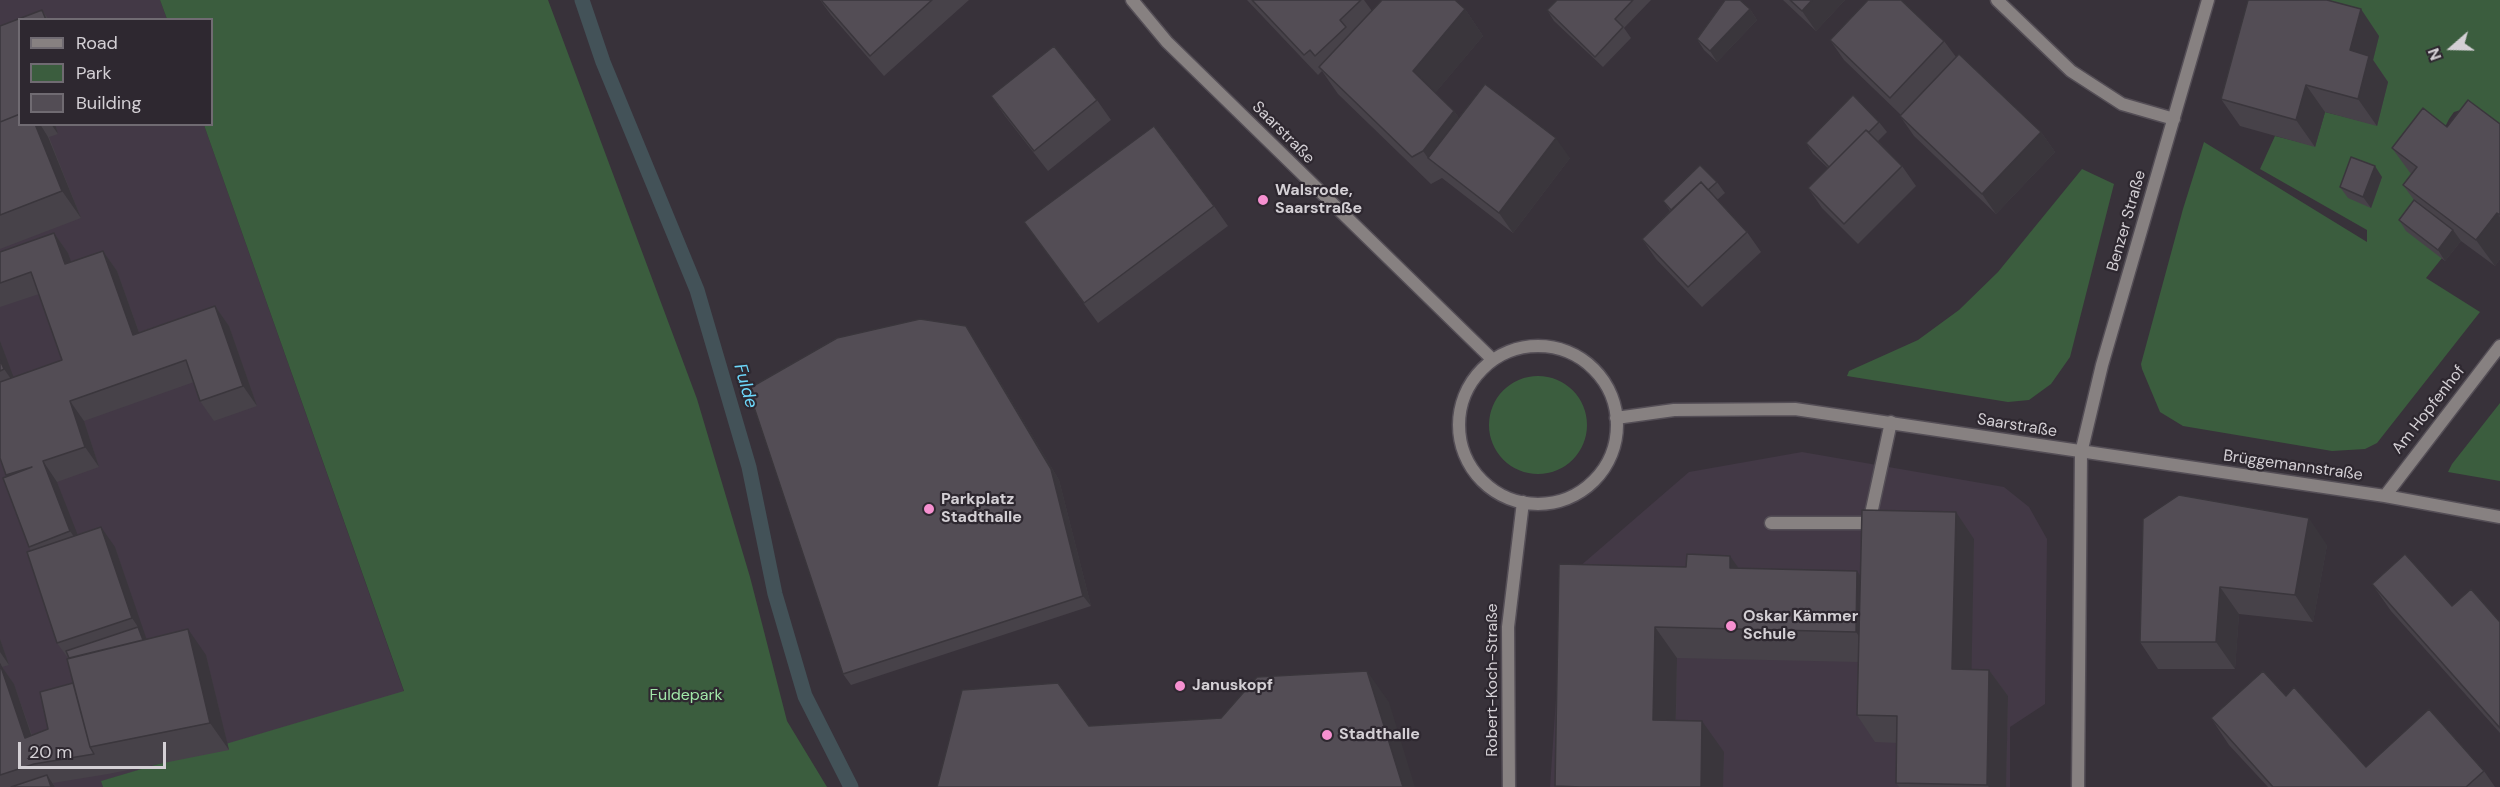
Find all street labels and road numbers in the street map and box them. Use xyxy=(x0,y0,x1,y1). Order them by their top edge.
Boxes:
street label: Saarstraße xyxy=(1248,98,1318,168)
street label: Benzer Straße xyxy=(2103,168,2151,274)
street label: Am Hopfenhof xyxy=(2388,362,2470,458)
street label: Saarstraße xyxy=(1976,410,2058,442)
street label: Brüggemannstraße xyxy=(2222,447,2364,485)
street label: Robert-Koch-Straße xyxy=(1483,603,1503,757)

